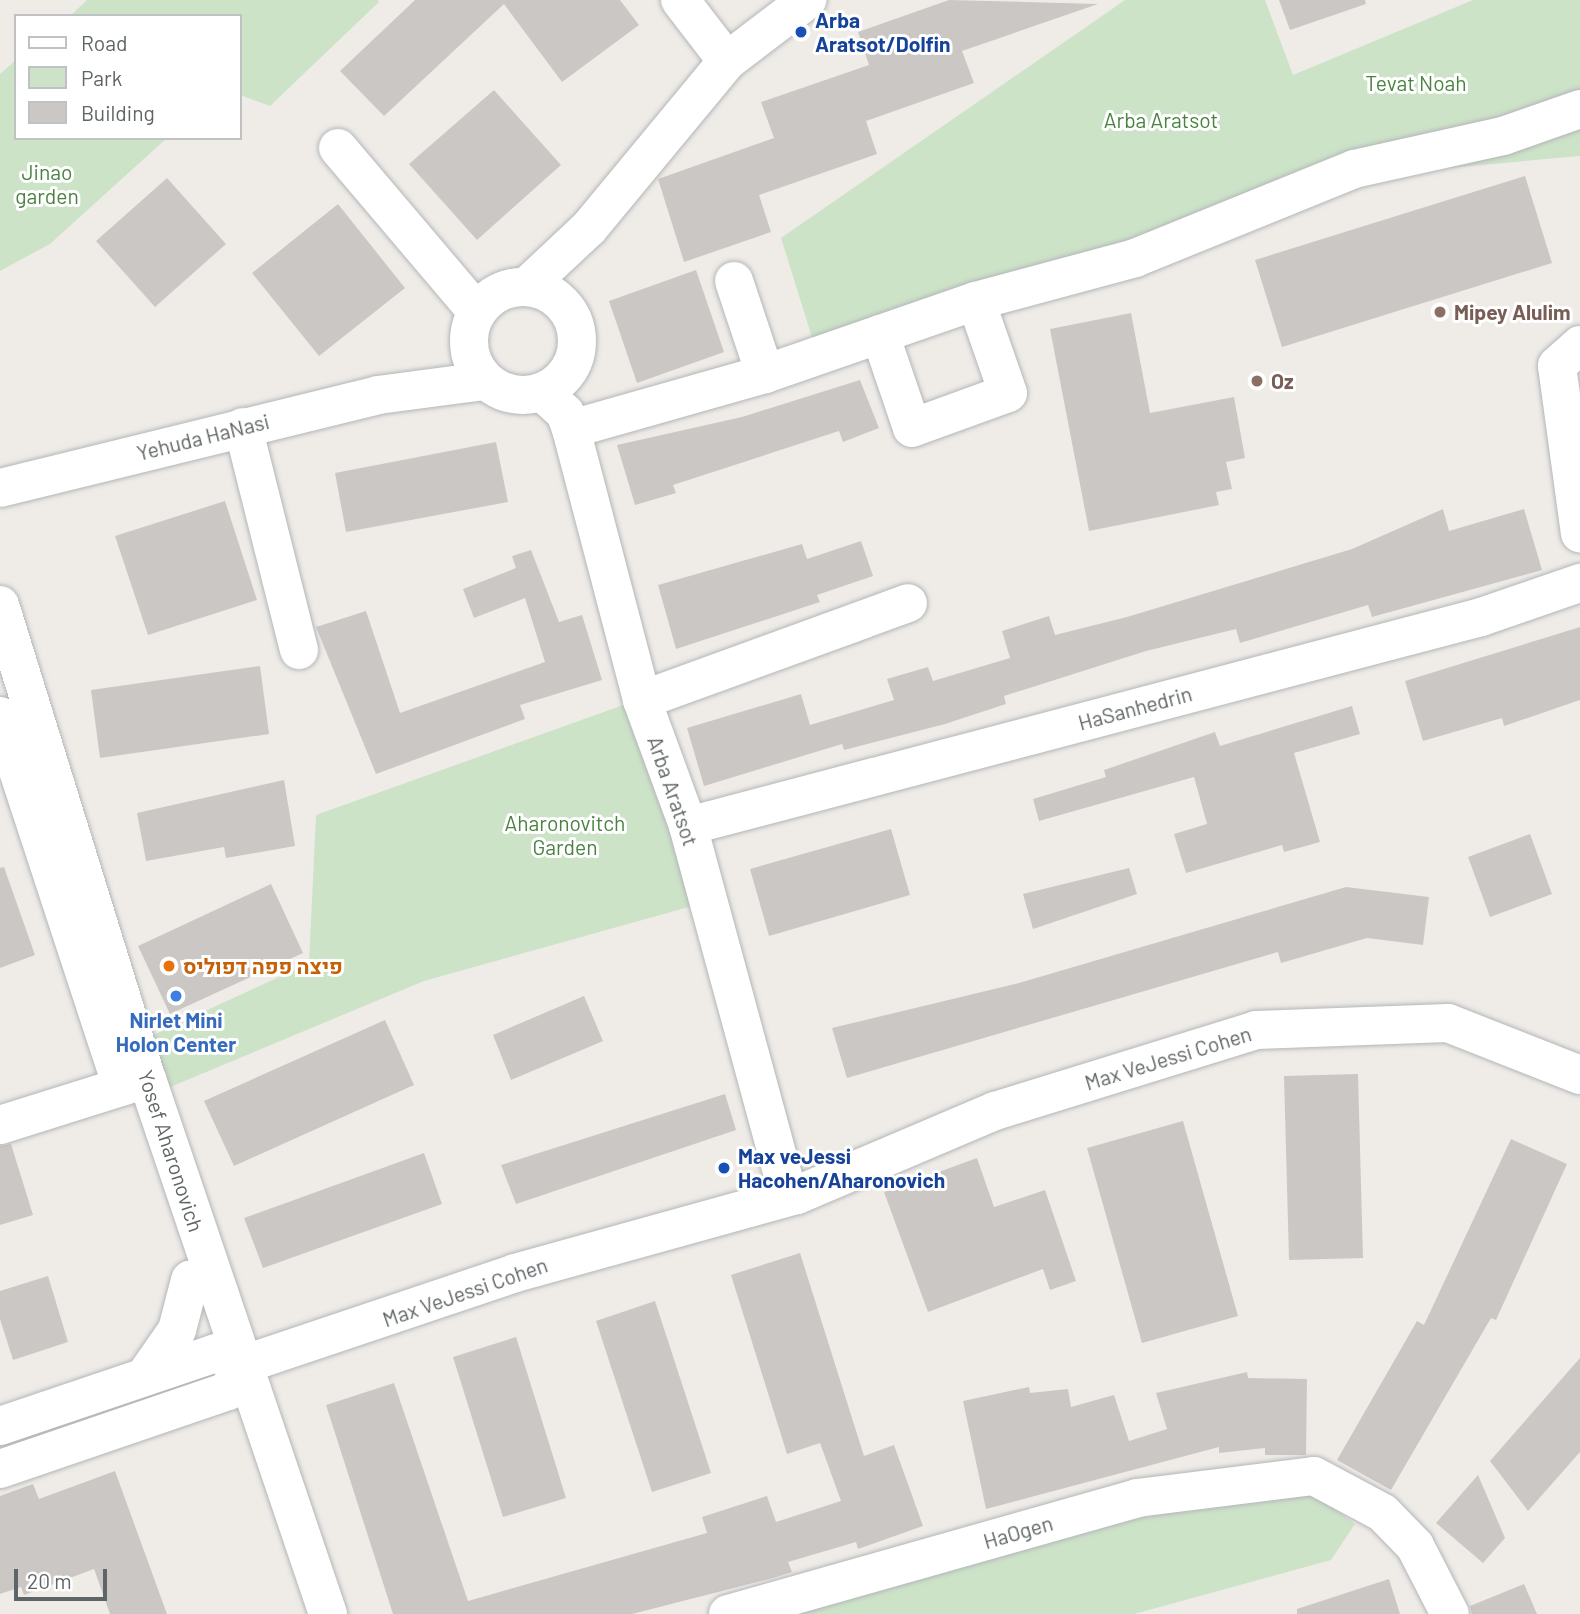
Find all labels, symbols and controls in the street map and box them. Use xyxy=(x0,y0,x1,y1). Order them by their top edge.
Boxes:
place label: Arba Aratsot/Dolfin xyxy=(815,7,950,57)
legend xyxy=(14,14,242,140)
marker: Arba Aratsot/Dolfin xyxy=(793,24,809,40)
text: Road xyxy=(81,30,127,55)
text: Park xyxy=(81,65,122,90)
park label: Tevat Noah xyxy=(1365,70,1467,96)
text: Building xyxy=(81,100,155,125)
park label: Arba Aratsot xyxy=(1104,107,1218,133)
park label: Jinao garden xyxy=(15,159,79,209)
place label: Mipey Alulim xyxy=(1454,299,1571,325)
marker: Mipey Alulim xyxy=(1432,304,1448,320)
place label: Oz xyxy=(1271,368,1294,394)
marker: Oz xyxy=(1249,373,1265,389)
street label: Yehuda HaNasi xyxy=(134,408,272,466)
street label: HaSanhedrin xyxy=(1075,681,1195,735)
street label: Arba Aratsot xyxy=(642,733,704,849)
park label: Aharonovitch Garden xyxy=(505,810,625,860)
place label: פיצה פפה דפוליס xyxy=(183,953,343,979)
marker: פיצה פפה דפוליס xyxy=(161,958,177,974)
marker: Nirlet Mini Holon Center xyxy=(168,988,184,1004)
place label: Nirlet Mini Holon Center xyxy=(116,1007,236,1057)
street label: Max VeJessi Cohen xyxy=(1082,1021,1254,1095)
street label: Yosef Aharonovich xyxy=(133,1067,209,1235)
place label: Max veJessi Hacohen/Aharonovich xyxy=(738,1143,945,1193)
marker: Max veJessi Hacohen/Aharonovich xyxy=(716,1160,732,1176)
street label: Max VeJessi Cohen xyxy=(379,1252,551,1332)
street label: HaOgen xyxy=(980,1510,1056,1554)
scale bar xyxy=(18,1554,110,1598)
text: 20 m xyxy=(27,1568,72,1593)

